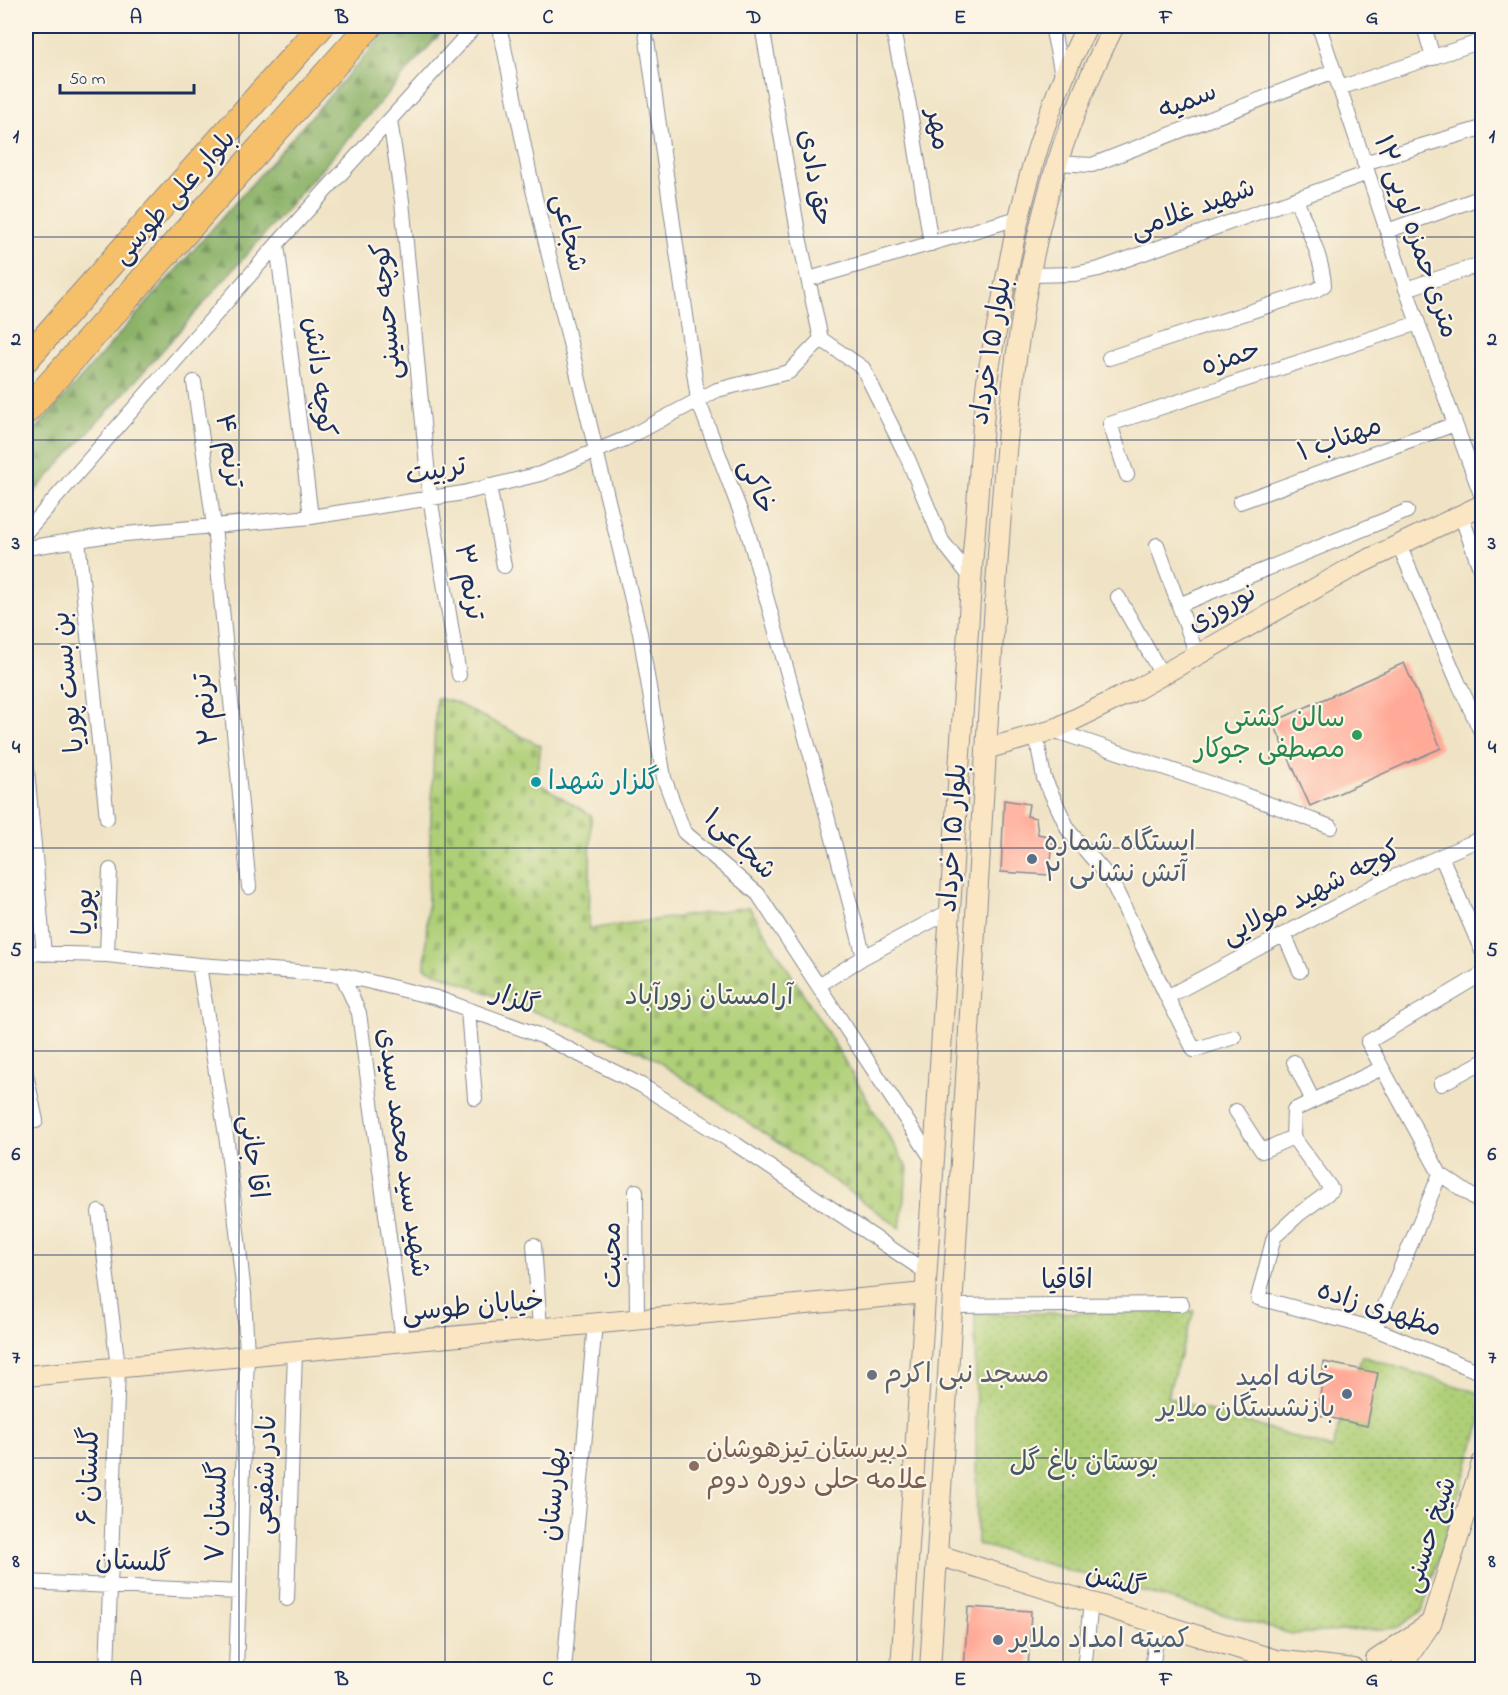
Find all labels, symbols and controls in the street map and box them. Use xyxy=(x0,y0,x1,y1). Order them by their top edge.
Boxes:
text: A xyxy=(130,4,142,33)
text: B xyxy=(334,4,349,33)
text: C xyxy=(543,4,554,33)
text: D xyxy=(746,4,761,33)
text: E xyxy=(954,4,966,33)
text: F xyxy=(1159,4,1173,33)
text: G xyxy=(1366,4,1379,33)
scale bar xyxy=(60,57,194,95)
text: 50 m xyxy=(69,67,106,93)
street label: سمیه xyxy=(1153,73,1223,131)
street label: مهر xyxy=(914,105,959,153)
street label: بلوار علی طوسی xyxy=(104,122,246,274)
text: 1 xyxy=(13,123,20,152)
text: 1 xyxy=(1489,123,1496,152)
street label: حق دادی xyxy=(786,126,842,230)
street label: ۱۲ متری حمزه لویی xyxy=(1362,130,1468,344)
street label: شهید غلامی xyxy=(1125,169,1261,251)
street label: شجاعی xyxy=(540,190,596,276)
street label: کوچه حسینی xyxy=(363,241,413,381)
street label: بلوار ۱۵ خرداد xyxy=(961,274,1023,428)
street label: کوچه دانش xyxy=(291,315,345,439)
text: 2 xyxy=(10,326,21,355)
text: 2 xyxy=(1486,326,1497,355)
street label: حمزه xyxy=(1196,331,1266,387)
street label: مهتاب ۱ xyxy=(1292,407,1388,473)
street label: ترنم ۴ xyxy=(204,411,253,492)
street label: تربیت xyxy=(402,447,471,497)
street label: خاکی xyxy=(728,454,784,520)
text: 3 xyxy=(11,530,20,559)
text: 3 xyxy=(1487,530,1496,559)
street label: ترنم ۳ xyxy=(443,541,493,624)
street label: نوروزی xyxy=(1181,574,1265,644)
street label: بن بست پوریا xyxy=(42,609,96,755)
street label: ترنم ۲ xyxy=(184,670,230,747)
place label: سالن کشتی مصطفی جوکار xyxy=(1192,700,1345,770)
marker: سالن کشتی مصطفی جوکار xyxy=(1350,728,1364,742)
text: 4 xyxy=(12,734,21,763)
text: 4 xyxy=(1488,734,1497,763)
street label: بلوار ۱۵ خرداد xyxy=(929,762,979,914)
place label: گلزار شهدا xyxy=(548,763,660,802)
marker: گلزار شهدا xyxy=(529,775,543,789)
street label: شجاعی۱ xyxy=(693,800,785,890)
place label: ایستگاه شماره ۲ آتش نشانی xyxy=(1044,824,1196,894)
street label: کوچه شهید مولایی xyxy=(1215,832,1409,956)
marker: ایستگاه شماره ۲ آتش نشانی xyxy=(1025,852,1039,866)
street label: پوریا xyxy=(65,888,105,936)
text: 5 xyxy=(10,937,22,966)
text: 5 xyxy=(1486,937,1498,966)
street label: گلزار xyxy=(484,974,544,1028)
park label: آرامستان زورآباد xyxy=(625,978,795,1017)
street label: شهید سید محمد سیدی xyxy=(365,1026,439,1280)
street label: اقا جانی xyxy=(228,1113,276,1201)
text: 6 xyxy=(12,1141,21,1170)
text: 6 xyxy=(1488,1141,1497,1170)
street label: محبت xyxy=(594,1221,633,1289)
street label: اقاقیا xyxy=(1041,1262,1093,1301)
street label: مظهری زاده xyxy=(1311,1271,1447,1349)
street label: خیابان طوسی xyxy=(400,1282,546,1334)
text: 7 xyxy=(12,1344,21,1373)
text: 7 xyxy=(1488,1344,1497,1373)
place label: مسجد نبی اکرم xyxy=(884,1356,1049,1395)
place label: خانه امید بازنشستگان ملایر xyxy=(1155,1359,1335,1429)
marker: مسجد نبی اکرم xyxy=(865,1368,879,1382)
marker: خانه امید بازنشستگان ملایر xyxy=(1340,1387,1354,1401)
street label: نادر شفیعی xyxy=(245,1413,289,1535)
street label: گلستان ۶ xyxy=(69,1426,111,1526)
place label: دبیرستان تیزهوشان علامه حلی دوره دوم xyxy=(706,1431,929,1501)
park label: بوستان باغ گل xyxy=(1009,1444,1159,1483)
street label: بهارستان xyxy=(531,1445,579,1543)
marker: دبیرستان تیزهوشان علامه حلی دوره دوم xyxy=(687,1459,701,1473)
street label: گلستان ۷ xyxy=(197,1461,239,1563)
street label: شیخ حسنی xyxy=(1394,1472,1468,1598)
street label: گلستان xyxy=(94,1542,172,1584)
text: 8 xyxy=(11,1548,20,1577)
text: 8 xyxy=(1487,1548,1496,1577)
street label: گلشن xyxy=(1080,1555,1150,1609)
place label: کمیته امداد ملایر xyxy=(1008,1621,1190,1660)
marker: کمیته امداد ملایر xyxy=(991,1633,1005,1647)
text: A xyxy=(130,1666,142,1695)
text: B xyxy=(334,1666,349,1695)
text: C xyxy=(543,1666,554,1695)
text: D xyxy=(746,1666,761,1695)
text: E xyxy=(954,1666,966,1695)
text: F xyxy=(1159,1666,1173,1695)
text: G xyxy=(1366,1666,1379,1695)

